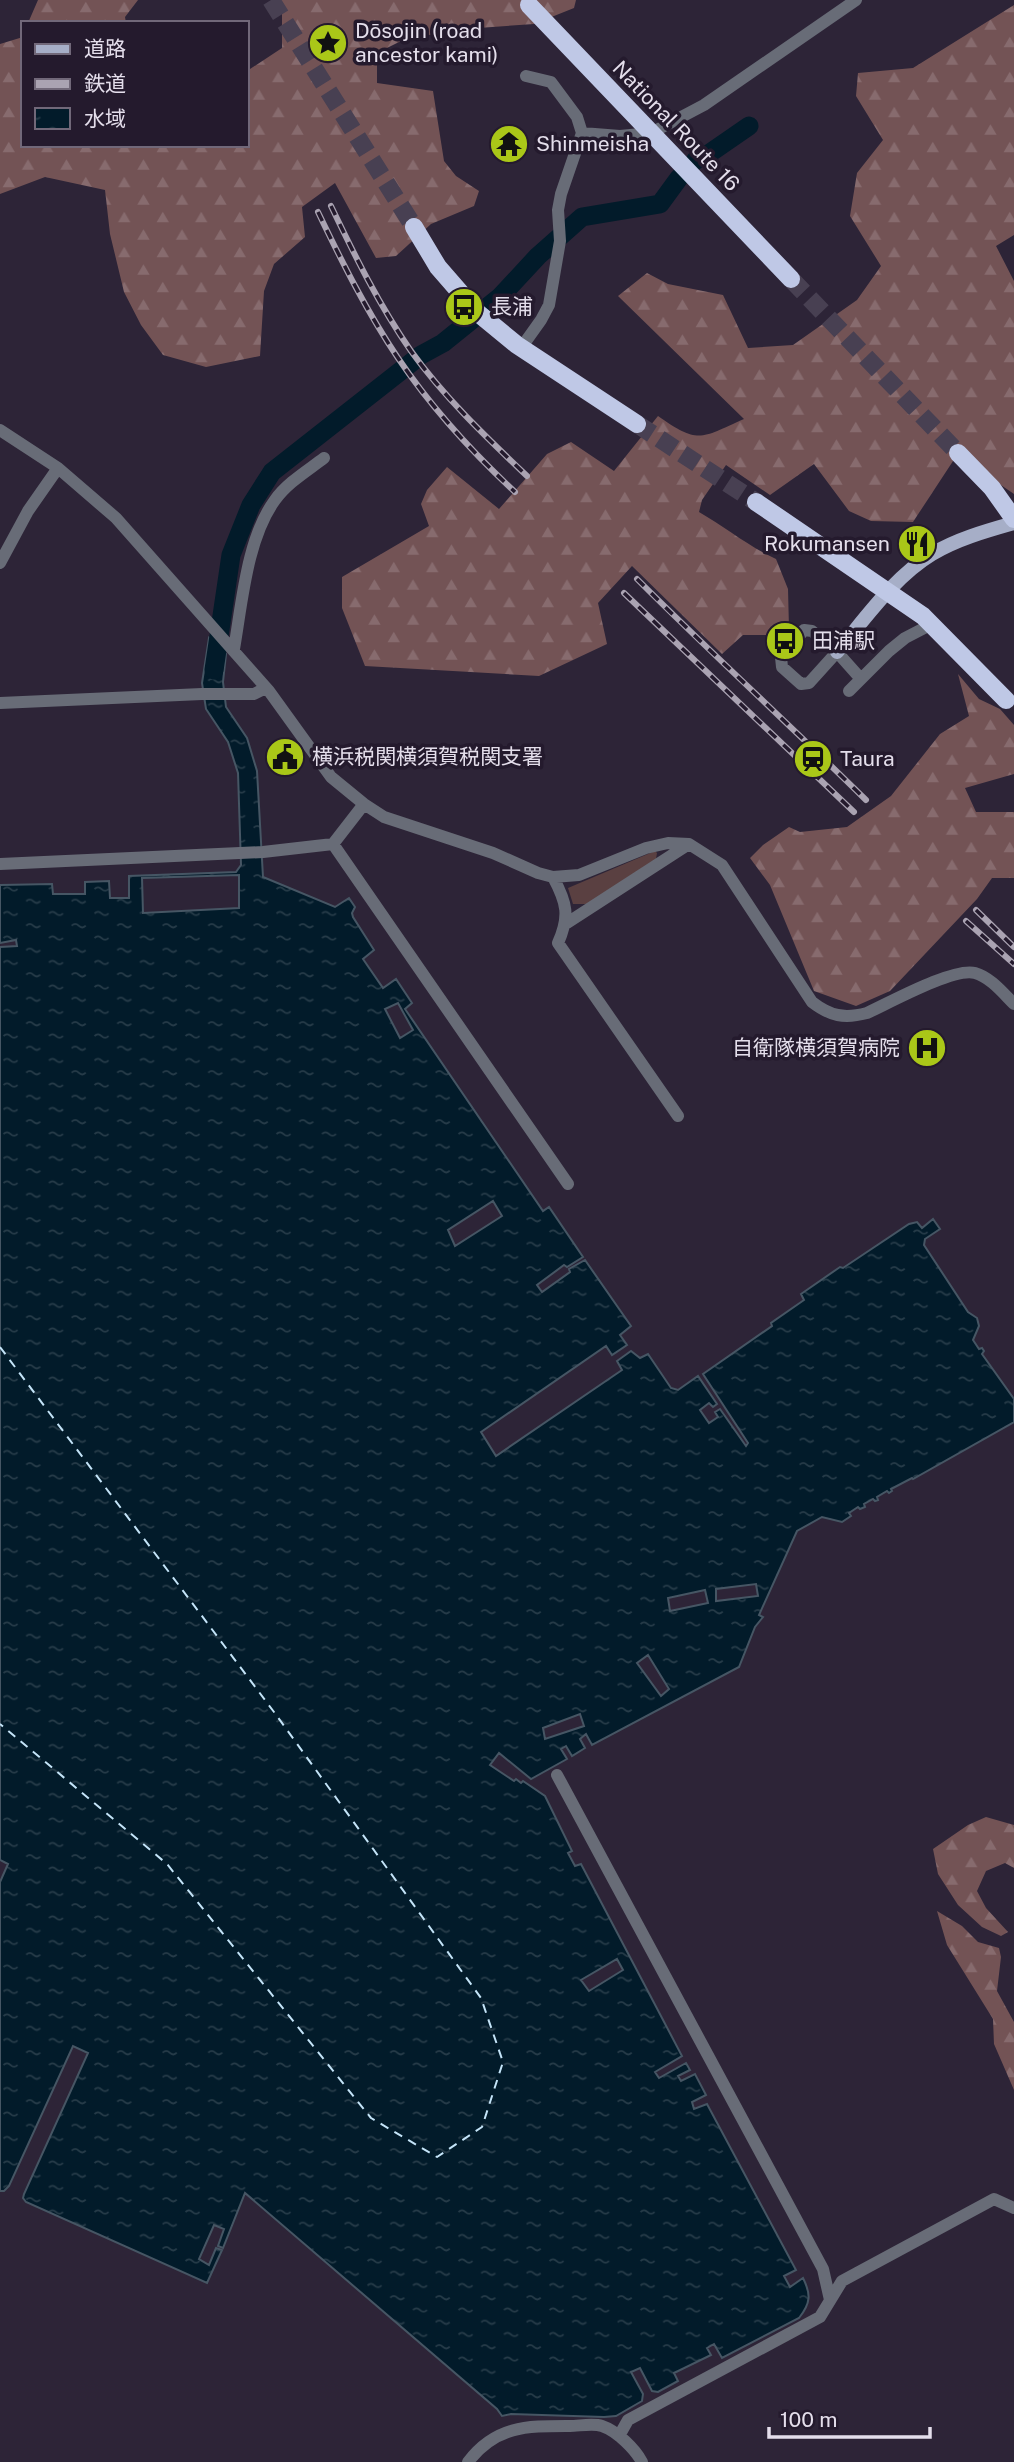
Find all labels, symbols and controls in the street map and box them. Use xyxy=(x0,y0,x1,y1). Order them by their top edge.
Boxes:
place label: Dōsojin (road ancestor kami) xyxy=(355,18,498,67)
legend xyxy=(21,21,248,147)
place icon: Dōsojin (road ancestor kami) xyxy=(307,22,349,64)
text: 道路 xyxy=(84,36,126,61)
street label: National Route 16 xyxy=(608,55,745,196)
text: 鉄道 xyxy=(84,71,126,96)
text: 水域 xyxy=(84,106,126,131)
temple icon: Shinmeisha xyxy=(488,123,530,165)
place label: Shinmeisha xyxy=(536,131,649,156)
bus stop icon: 長浦 xyxy=(443,286,485,328)
place label: 長浦 xyxy=(491,294,533,319)
restaurant icon: Rokumansen xyxy=(896,523,938,565)
place label: Rokumansen xyxy=(764,531,890,556)
bus stop icon: 田浦駅 xyxy=(764,620,806,662)
place label: 田浦駅 xyxy=(812,628,875,653)
public building icon: 横浜税関横須賀税関支署 xyxy=(264,736,306,778)
station icon: Taura xyxy=(792,738,834,780)
place label: 横浜税関横須賀税関支署 xyxy=(312,744,543,769)
place label: Taura xyxy=(840,746,895,771)
hospital icon: 自衛隊横須賀病院 xyxy=(906,1027,948,1069)
place label: 自衛隊横須賀病院 xyxy=(732,1035,900,1060)
scale bar xyxy=(769,2396,930,2440)
text: 100 m xyxy=(780,2407,837,2432)

